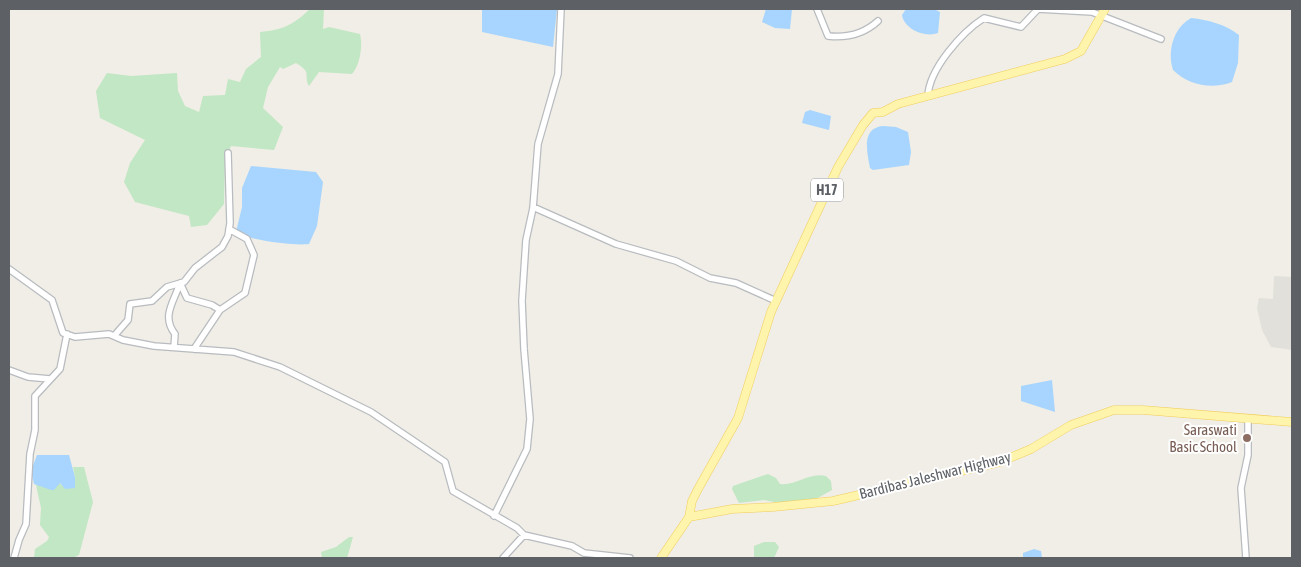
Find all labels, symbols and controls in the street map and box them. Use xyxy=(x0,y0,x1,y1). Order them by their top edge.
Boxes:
road number: H17 xyxy=(811,178,843,202)
place label: Saraswati Basic School xyxy=(1169,421,1237,455)
marker: Saraswati Basic School xyxy=(1241,432,1253,444)
street label: Bardibas Jaleshwar Highway xyxy=(857,448,1013,502)

